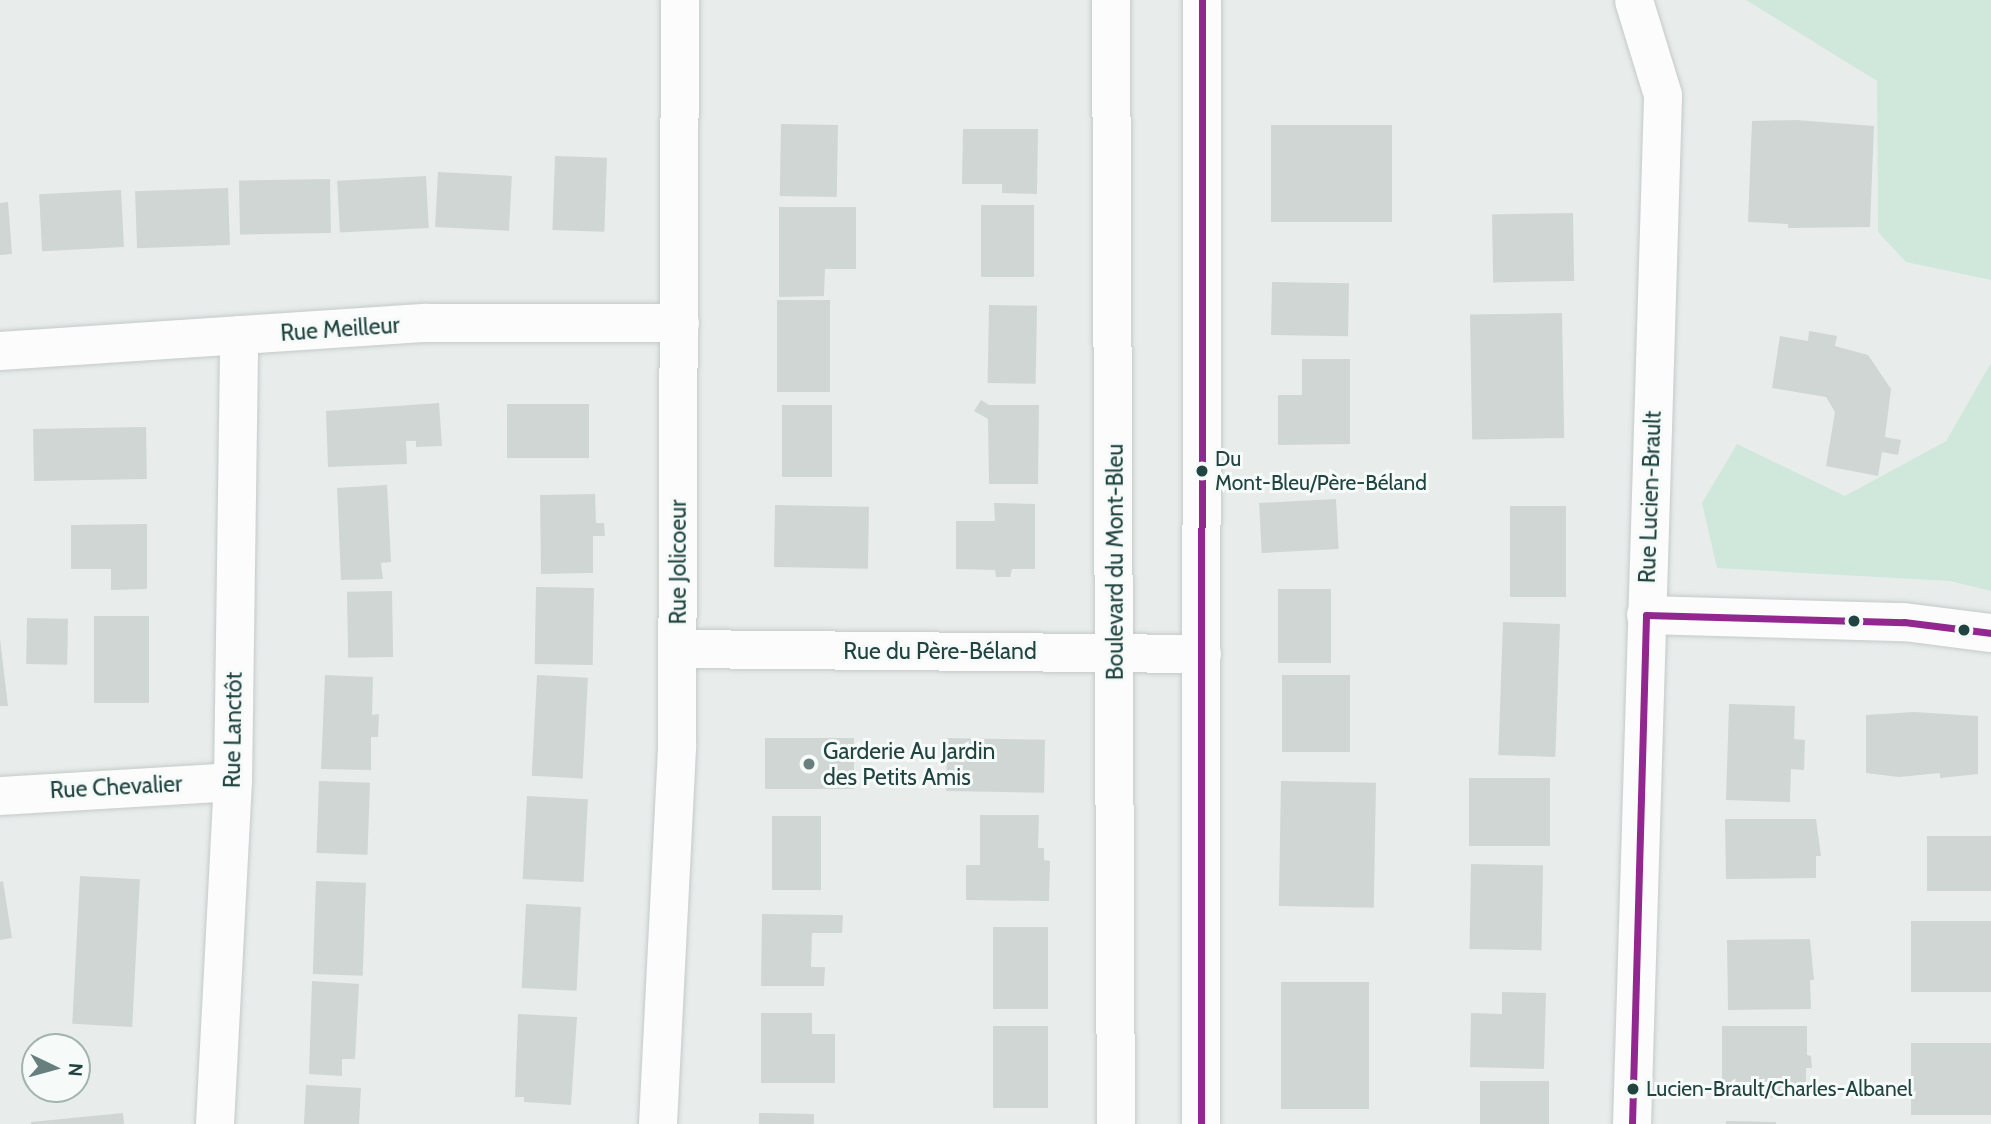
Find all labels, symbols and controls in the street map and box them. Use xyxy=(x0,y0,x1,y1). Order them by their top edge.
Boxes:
street label: Rue Meilleur xyxy=(279,311,401,347)
street label: Rue Lucien-Brault xyxy=(1633,410,1667,584)
street label: Boulevard du Mont-Bleu xyxy=(1101,444,1129,680)
place label: Du Mont-Bleu/Père-Béland xyxy=(1215,446,1427,496)
marker: Du Mont-Bleu/Père-Béland xyxy=(1195,464,1209,478)
street label: Rue Jolicoeur xyxy=(664,499,692,625)
unlabelled marker xyxy=(1847,614,1861,628)
unlabelled marker xyxy=(1957,623,1971,637)
street label: Rue du Père-Béland xyxy=(843,637,1037,665)
street label: Rue Lanctôt xyxy=(218,672,248,788)
place label: Garderie Au Jardin des Petits Amis xyxy=(823,737,995,791)
marker: Garderie Au Jardin des Petits Amis xyxy=(801,756,817,772)
street label: Rue Chevalier xyxy=(49,770,183,804)
north arrow xyxy=(21,1033,91,1103)
text: N xyxy=(63,1062,87,1077)
place label: Lucien-Brault/Charles-Albanel xyxy=(1646,1076,1912,1102)
marker: Lucien-Brault/Charles-Albanel xyxy=(1626,1082,1640,1096)

